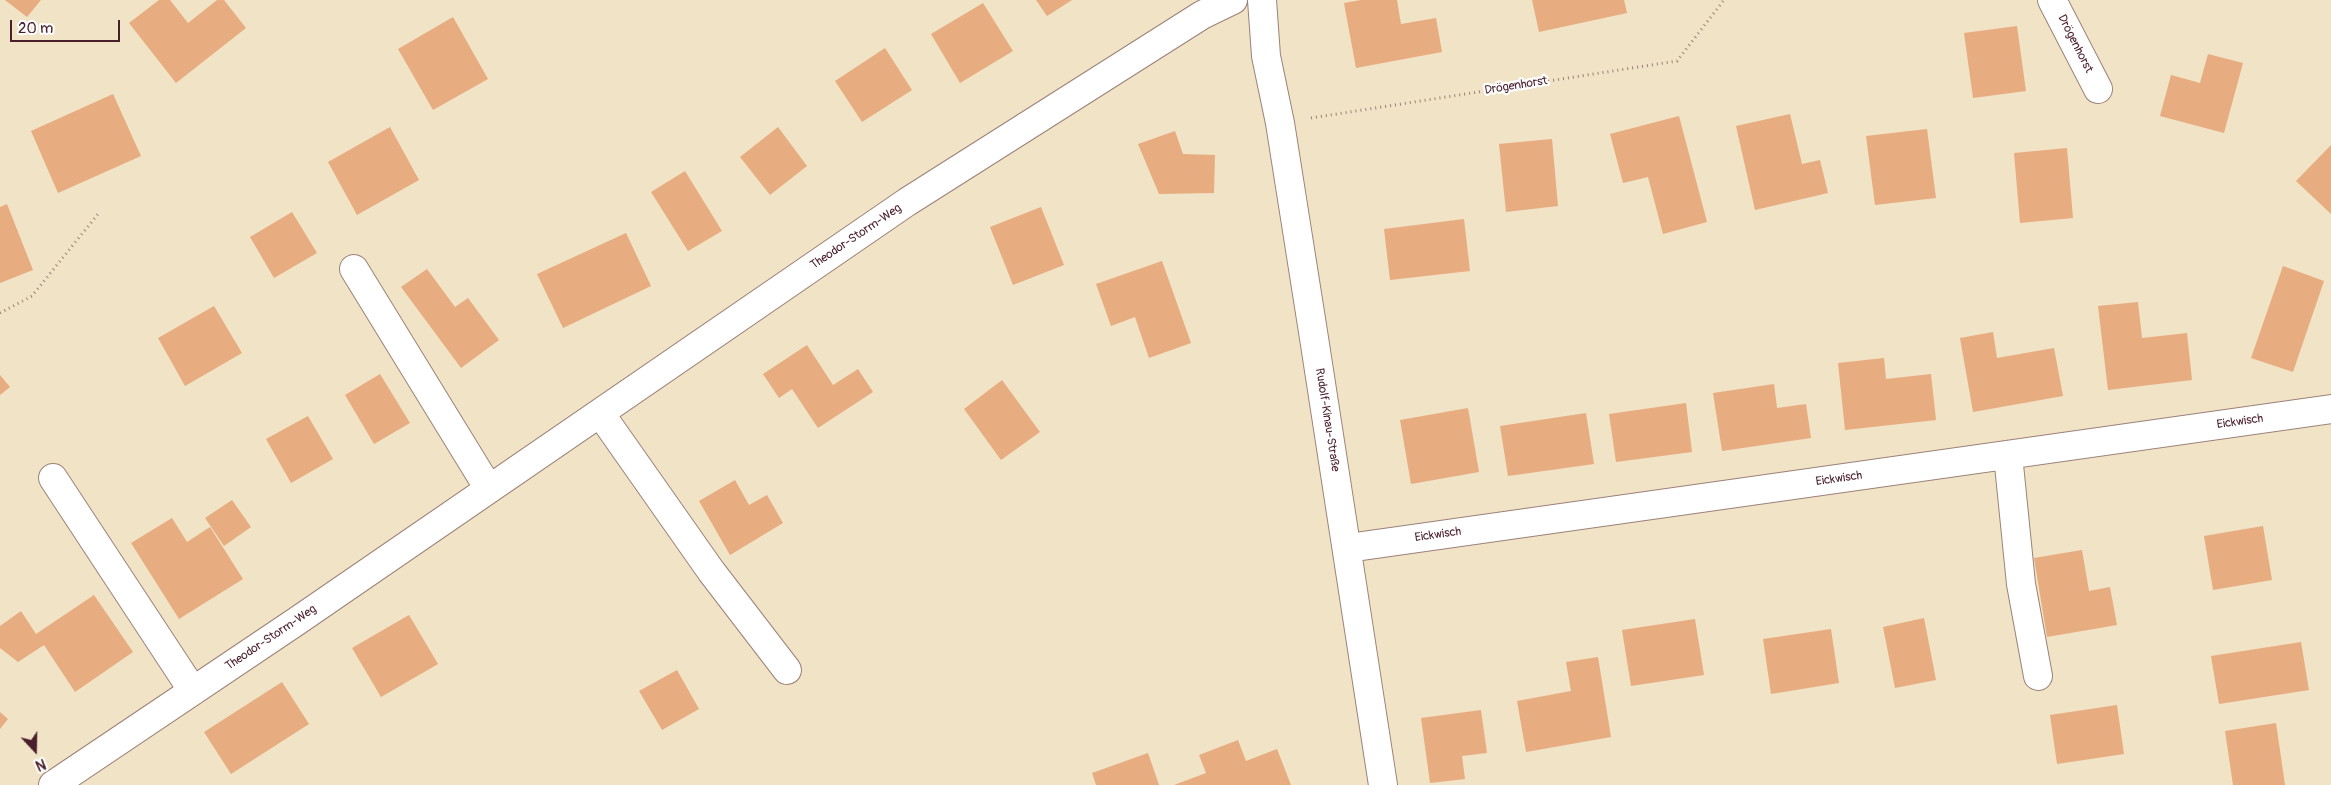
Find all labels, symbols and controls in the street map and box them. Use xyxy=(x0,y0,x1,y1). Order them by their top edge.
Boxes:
scale bar xyxy=(12,10,122,42)
street label: Drögenhorst xyxy=(2054,12,2096,76)
text: 20 m xyxy=(18,19,53,38)
street label: Drögenhorst xyxy=(1484,74,1548,98)
street label: Theodor-Storm-Weg xyxy=(808,201,904,273)
street label: Rudolf-Kinau-Straße xyxy=(1312,367,1342,473)
street label: Eickwisch xyxy=(2216,412,2264,432)
street label: Eickwisch xyxy=(1815,469,1863,489)
street label: Eickwisch xyxy=(1414,525,1462,545)
street label: Theodor-Storm-Weg xyxy=(223,602,319,674)
north arrow xyxy=(10,725,60,775)
text: N xyxy=(33,755,48,774)

